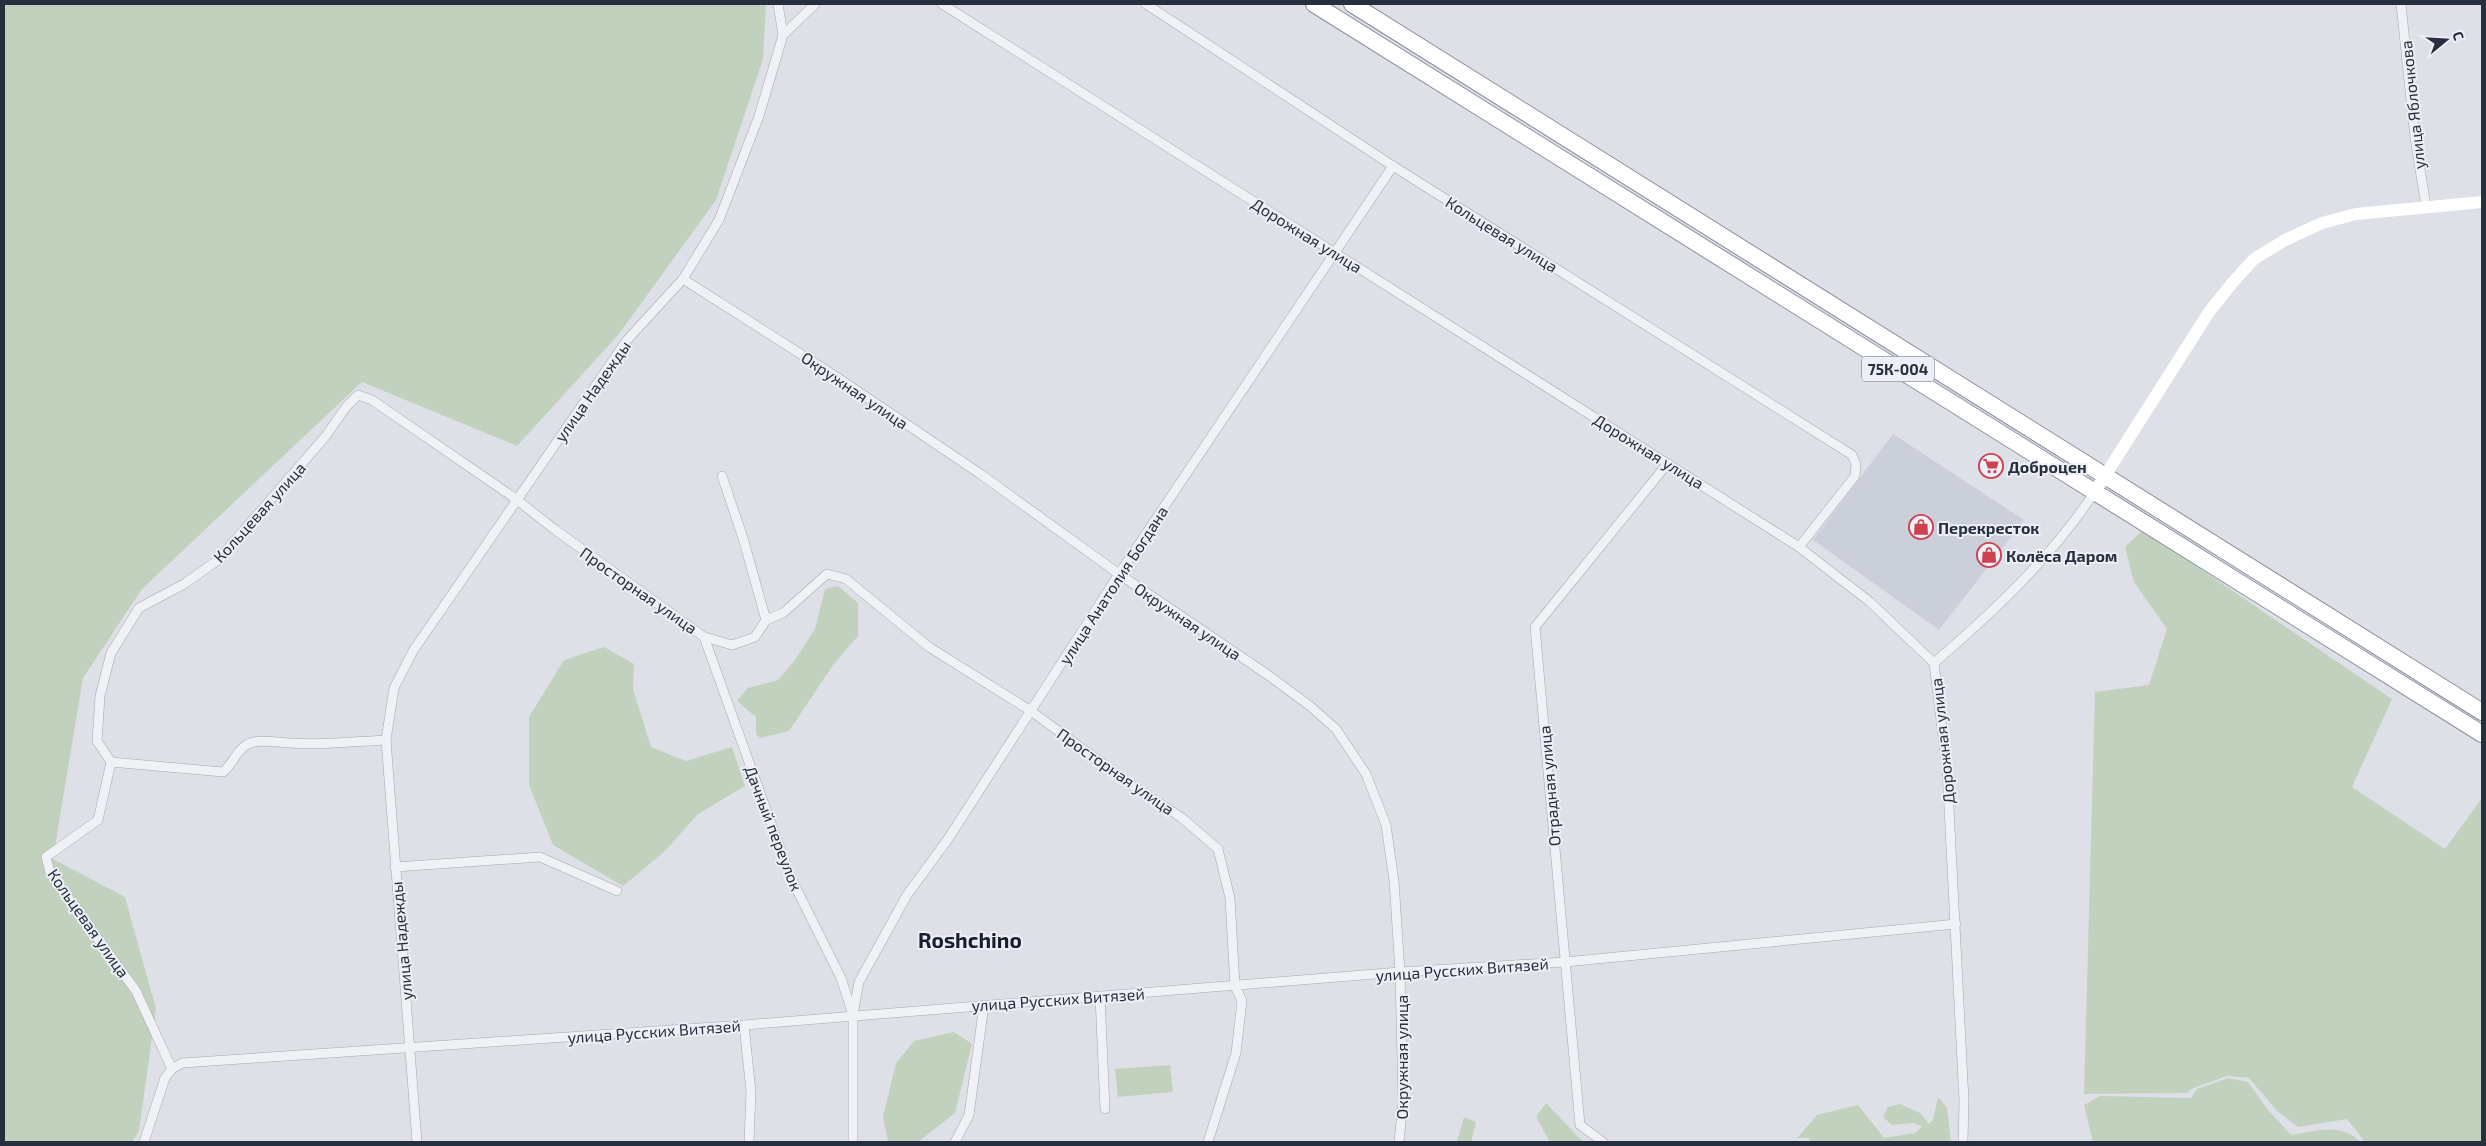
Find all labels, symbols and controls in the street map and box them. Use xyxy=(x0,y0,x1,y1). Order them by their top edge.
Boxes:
north arrow xyxy=(2421,15,2471,65)
text: С xyxy=(2449,29,2468,42)
street label: улица Яблочкова xyxy=(2396,40,2429,170)
street label: Кольцевая улица xyxy=(1442,192,1562,277)
street label: Дорожная улица xyxy=(1248,193,1366,277)
street label: улица Надежды xyxy=(550,337,635,446)
street label: Окружная улица xyxy=(797,347,912,434)
road number: 75К-004 xyxy=(1862,356,1934,382)
street label: Дорожная улица xyxy=(1590,409,1708,493)
supermarket icon: Доброцен xyxy=(1978,453,2004,479)
place label: Доброцен xyxy=(2008,457,2087,476)
street label: Кольцевая улица xyxy=(209,458,310,567)
street label: улица Анатолия Богдана xyxy=(1055,502,1172,668)
shop icon: Перекресток xyxy=(1908,514,1934,540)
place label: Перекресток xyxy=(1938,518,2039,537)
shop icon: Колёса Даром xyxy=(1976,542,2002,568)
street label: Просторная улица xyxy=(576,543,701,638)
place label: Колёса Даром xyxy=(2006,546,2117,565)
street label: Окружная улица xyxy=(1130,578,1245,665)
street label: Дорожная улица xyxy=(1926,677,1959,805)
street label: Просторная улица xyxy=(1053,724,1178,819)
street label: Отрадная улица xyxy=(1534,725,1565,847)
street label: Дачный переулок xyxy=(740,763,807,894)
street label: Кольцевая улица xyxy=(44,865,134,982)
street label: улица Надежды xyxy=(386,881,417,1001)
district label: Roshchino xyxy=(918,927,1022,952)
street label: улица Русских Витязей xyxy=(1375,953,1549,986)
street label: улица Русских Витязей xyxy=(971,983,1145,1016)
street label: Окружная улица xyxy=(1392,995,1412,1119)
street label: улица Русских Витязей xyxy=(567,1015,741,1048)

